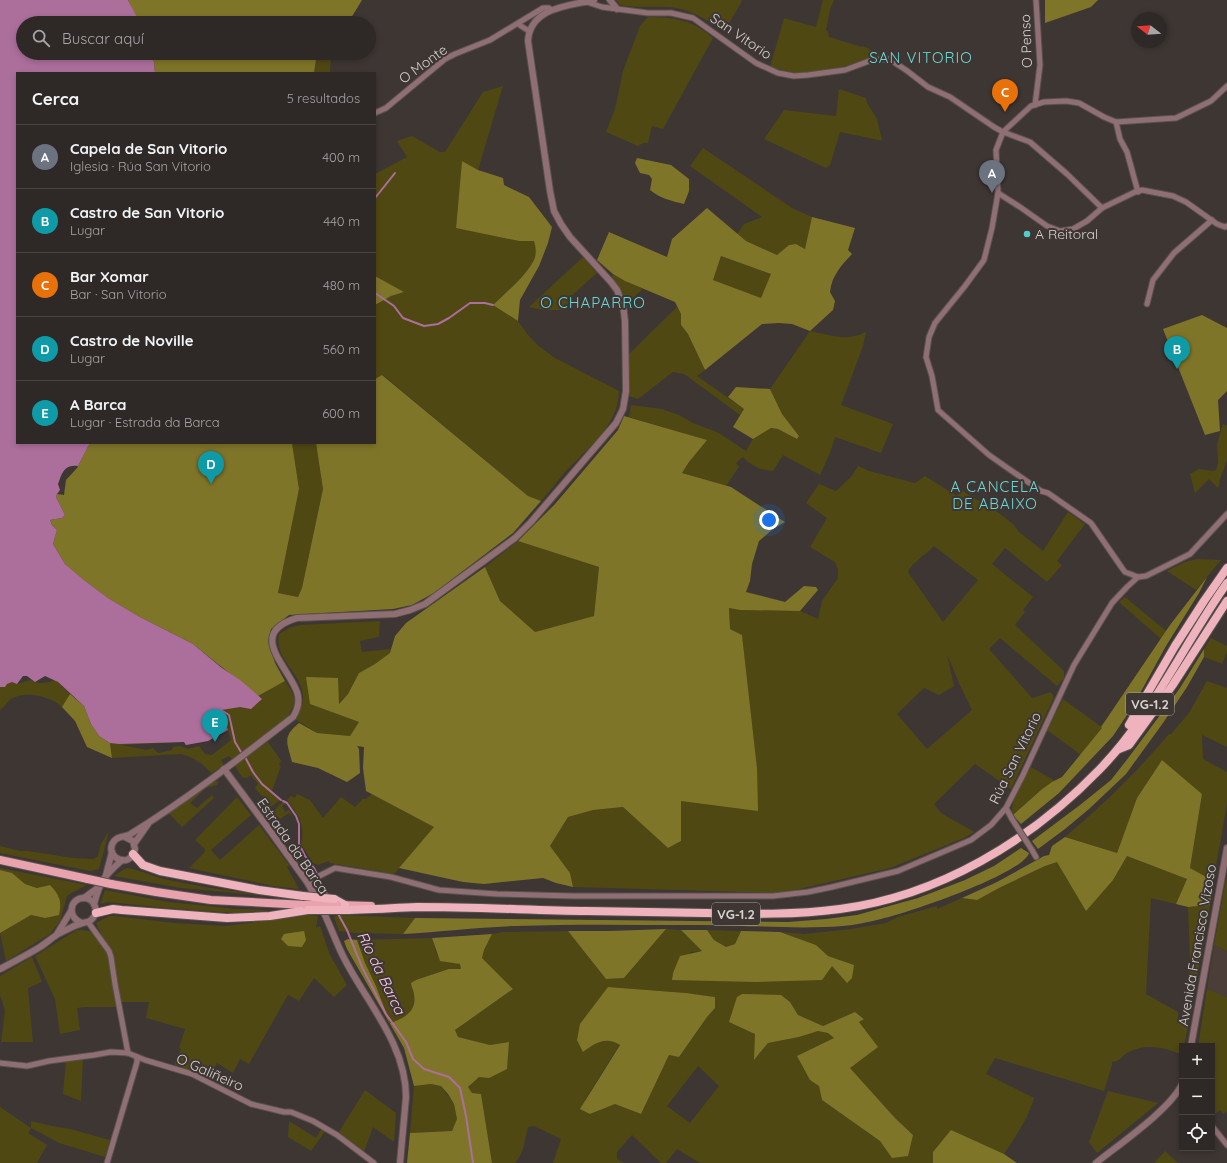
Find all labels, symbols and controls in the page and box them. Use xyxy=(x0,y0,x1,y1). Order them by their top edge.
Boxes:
street label: San Vitorio xyxy=(707,9,775,63)
north arrow xyxy=(1131,12,1167,48)
street label: O Penso xyxy=(1016,14,1036,68)
search box xyxy=(16,16,376,60)
icon: search xyxy=(30,27,52,49)
text: Buscar aquí xyxy=(62,29,144,48)
street label: O Monte xyxy=(395,40,451,88)
district label: SAN VITORIO xyxy=(869,48,973,67)
pin: C xyxy=(992,79,1018,112)
text: Cerca xyxy=(32,88,79,109)
text: 5 resultados xyxy=(287,90,360,106)
text: Capela de San Vitorio xyxy=(70,139,227,158)
text: A xyxy=(41,149,49,165)
text: 400 m xyxy=(322,149,360,165)
text: Iglesia · Rúa San Vitorio xyxy=(70,158,211,174)
pin: A xyxy=(979,160,1005,193)
text: Castro de San Vitorio xyxy=(70,203,224,222)
text: B xyxy=(41,213,49,229)
text: 440 m xyxy=(323,213,360,229)
text: Lugar xyxy=(70,222,105,238)
place label: A Reitoral xyxy=(1035,225,1098,243)
marker: A Reitoral xyxy=(1022,229,1032,239)
text: Bar Xomar xyxy=(70,267,149,286)
text: C xyxy=(41,277,49,293)
text: 480 m xyxy=(323,277,360,293)
text: Bar · San Vitorio xyxy=(70,286,167,302)
district label: O CHAPARRO xyxy=(540,293,646,312)
text: Castro de Noville xyxy=(70,331,193,350)
pin: B xyxy=(1164,336,1190,369)
text: D xyxy=(40,341,50,357)
text: 560 m xyxy=(323,341,360,357)
text: Lugar xyxy=(70,350,105,366)
text: A Barca xyxy=(70,395,126,414)
text: E xyxy=(41,405,49,421)
text: 600 m xyxy=(322,405,360,421)
text: Lugar · Estrada da Barca xyxy=(70,414,220,430)
pin: D xyxy=(198,451,224,484)
district label: A CANCELA DE ABAIXO xyxy=(950,477,1040,513)
your location xyxy=(759,510,779,530)
road number: VG-1.2 xyxy=(1126,693,1174,715)
pin: E xyxy=(202,709,228,742)
street label: Rúa San Vitorio xyxy=(985,709,1045,807)
street label: Estrada da Barca xyxy=(253,795,333,897)
street label: Avenida Francisco Vizoso xyxy=(1174,863,1220,1027)
road number: VG-1.2 xyxy=(712,903,760,925)
water label: Río da Barca xyxy=(353,928,410,1018)
map controls xyxy=(1179,1043,1215,1151)
button: + xyxy=(1179,1043,1215,1079)
street label: O Galiñeiro xyxy=(174,1049,246,1095)
button: − xyxy=(1179,1079,1215,1115)
button: locate xyxy=(1179,1115,1215,1151)

